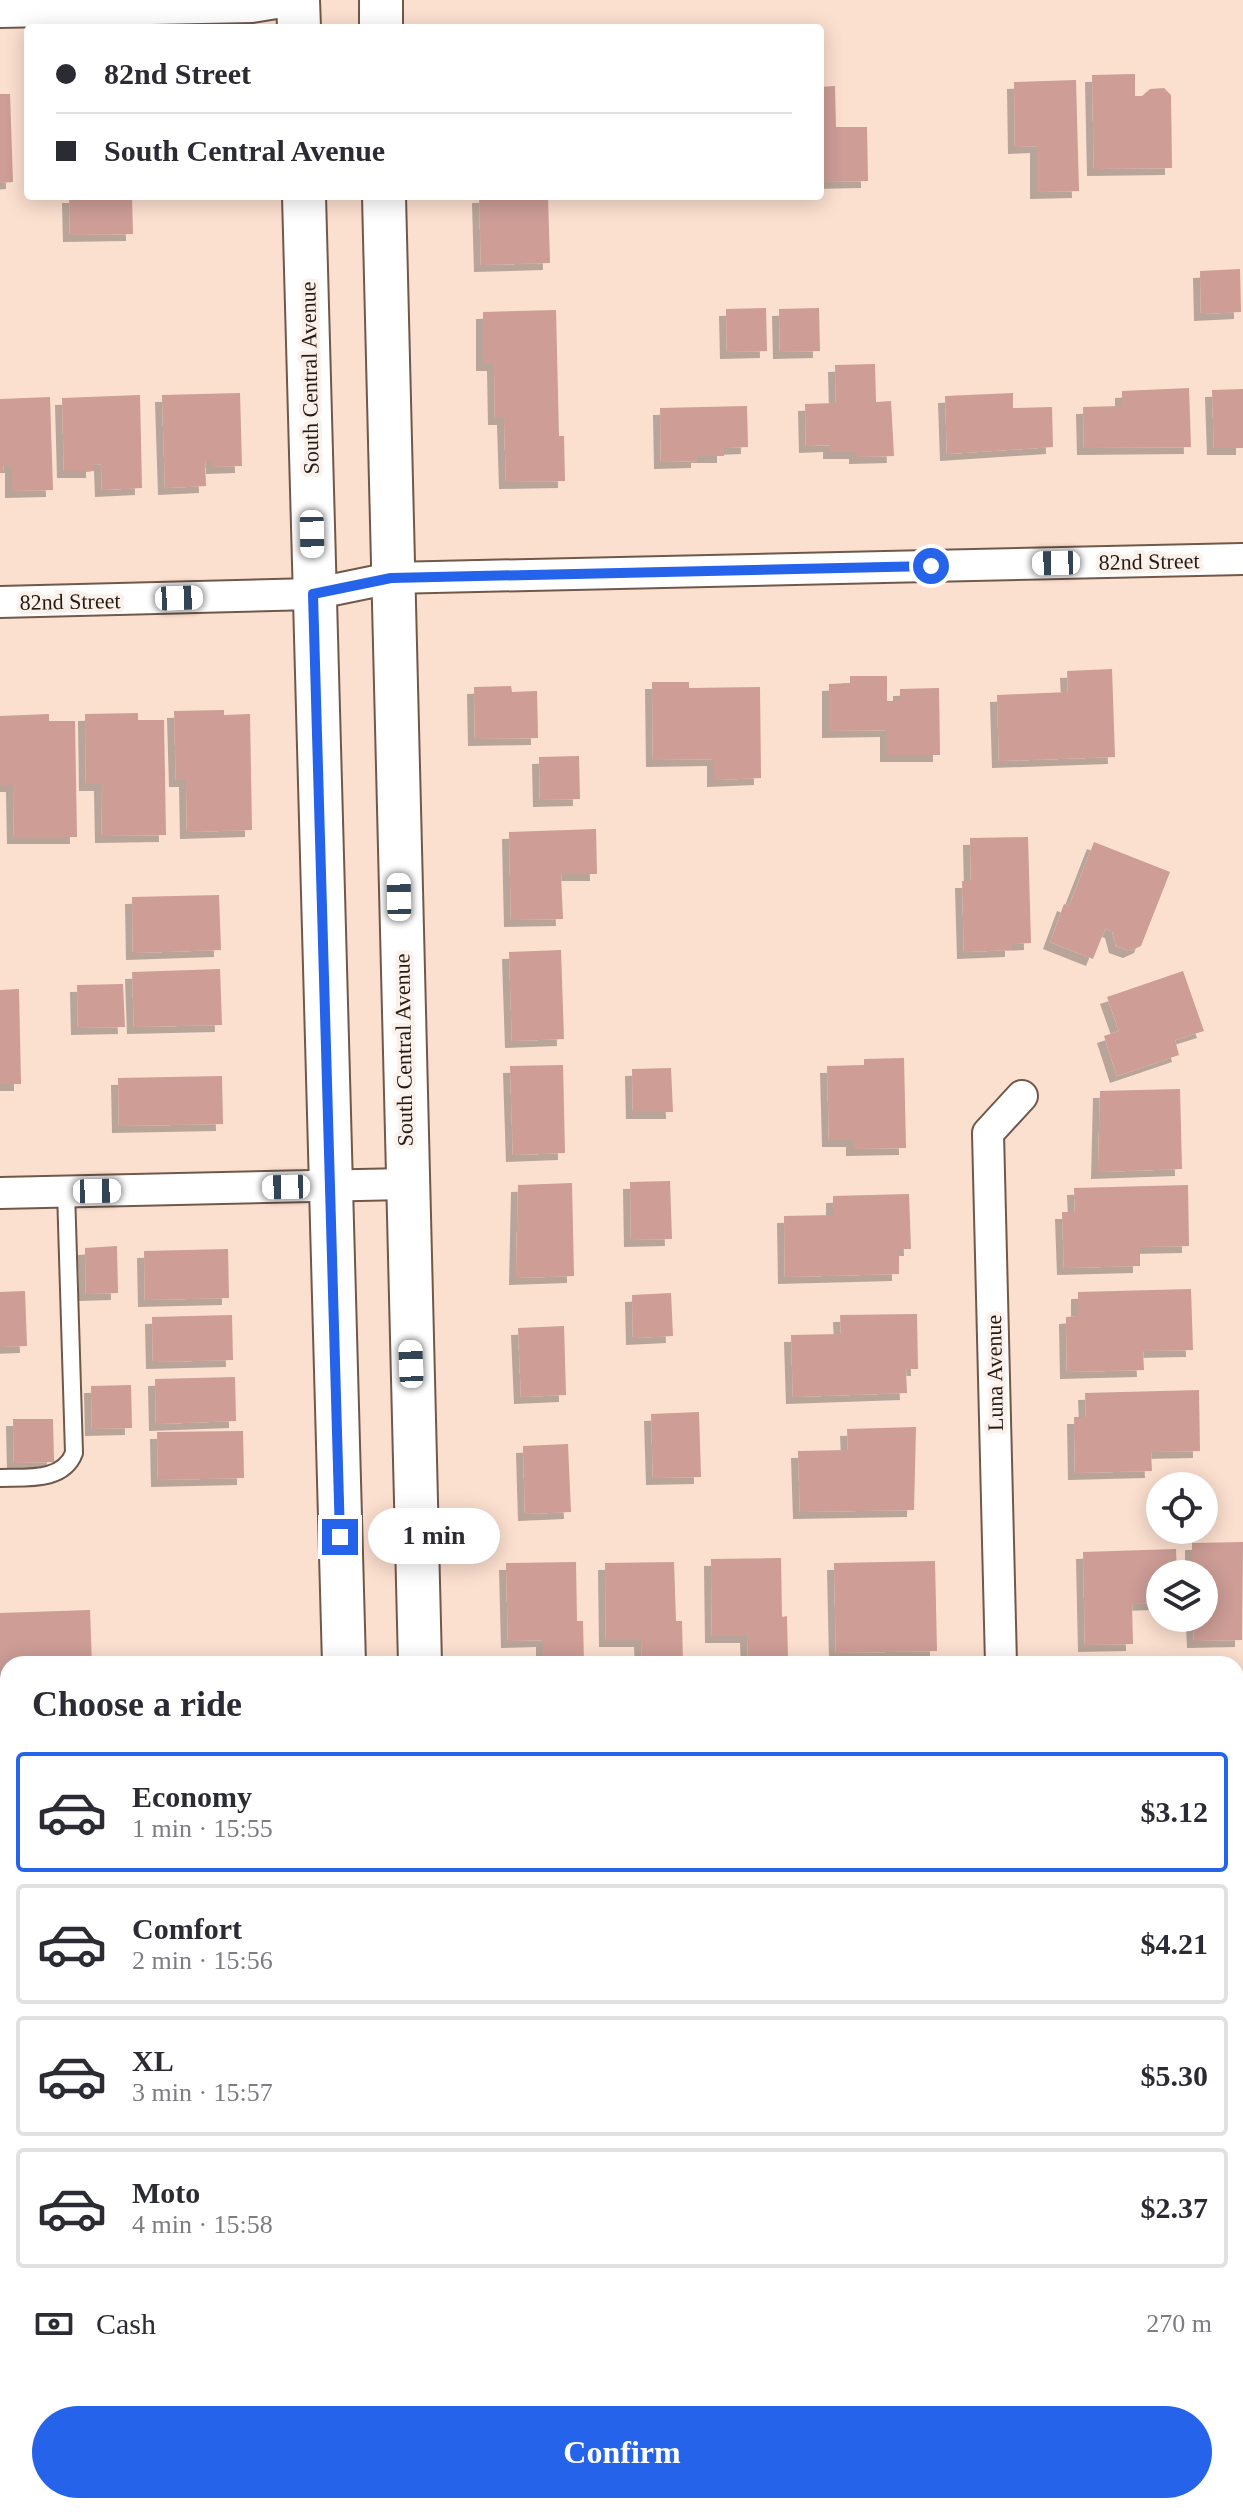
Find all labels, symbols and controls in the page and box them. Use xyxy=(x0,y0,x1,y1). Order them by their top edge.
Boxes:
text: 82nd Street xyxy=(104,57,251,90)
text: South Central Avenue xyxy=(104,134,385,167)
street label: South Central Avenue xyxy=(295,281,324,475)
car xyxy=(300,510,324,558)
route start xyxy=(913,548,949,584)
street label: 82nd Street xyxy=(1098,548,1200,575)
car xyxy=(1032,551,1080,575)
car xyxy=(155,585,203,611)
street label: 82nd Street xyxy=(19,588,121,615)
car xyxy=(387,873,411,921)
street label: South Central Avenue xyxy=(389,953,418,1147)
car xyxy=(262,1175,310,1199)
car xyxy=(73,1179,121,1203)
street label: Luna Avenue xyxy=(981,1315,1008,1431)
car xyxy=(398,1340,424,1388)
map controls xyxy=(1146,1472,1218,1632)
button: locate xyxy=(1146,1472,1218,1544)
callout: 1 min xyxy=(368,1509,500,1565)
route end xyxy=(322,1519,358,1555)
text: 1 min xyxy=(403,1521,465,1550)
button: layers xyxy=(1146,1560,1218,1632)
text: Choose a ride xyxy=(32,1684,242,1724)
icon: car xyxy=(36,1776,108,1848)
text: Economy xyxy=(132,1780,252,1813)
text: $3.12 xyxy=(1141,1795,1208,1828)
text: 1 min · 15:55 xyxy=(132,1814,273,1843)
icon: car xyxy=(36,1908,108,1980)
text: Comfort xyxy=(132,1912,242,1945)
text: $4.21 xyxy=(1141,1927,1208,1960)
text: 2 min · 15:56 xyxy=(132,1946,273,1975)
icon: car xyxy=(36,2040,108,2112)
text: XL xyxy=(132,2044,174,2077)
text: $5.30 xyxy=(1141,2059,1208,2092)
text: 3 min · 15:57 xyxy=(132,2078,273,2107)
icon: car xyxy=(36,2172,108,2244)
text: Moto xyxy=(132,2176,200,2209)
text: $2.37 xyxy=(1141,2191,1208,2224)
text: 4 min · 15:58 xyxy=(132,2210,273,2239)
icon: cash xyxy=(32,2302,76,2346)
text: Cash xyxy=(96,2307,156,2340)
text: 270 m xyxy=(1146,2309,1212,2338)
button: Confirm xyxy=(32,2406,1212,2498)

